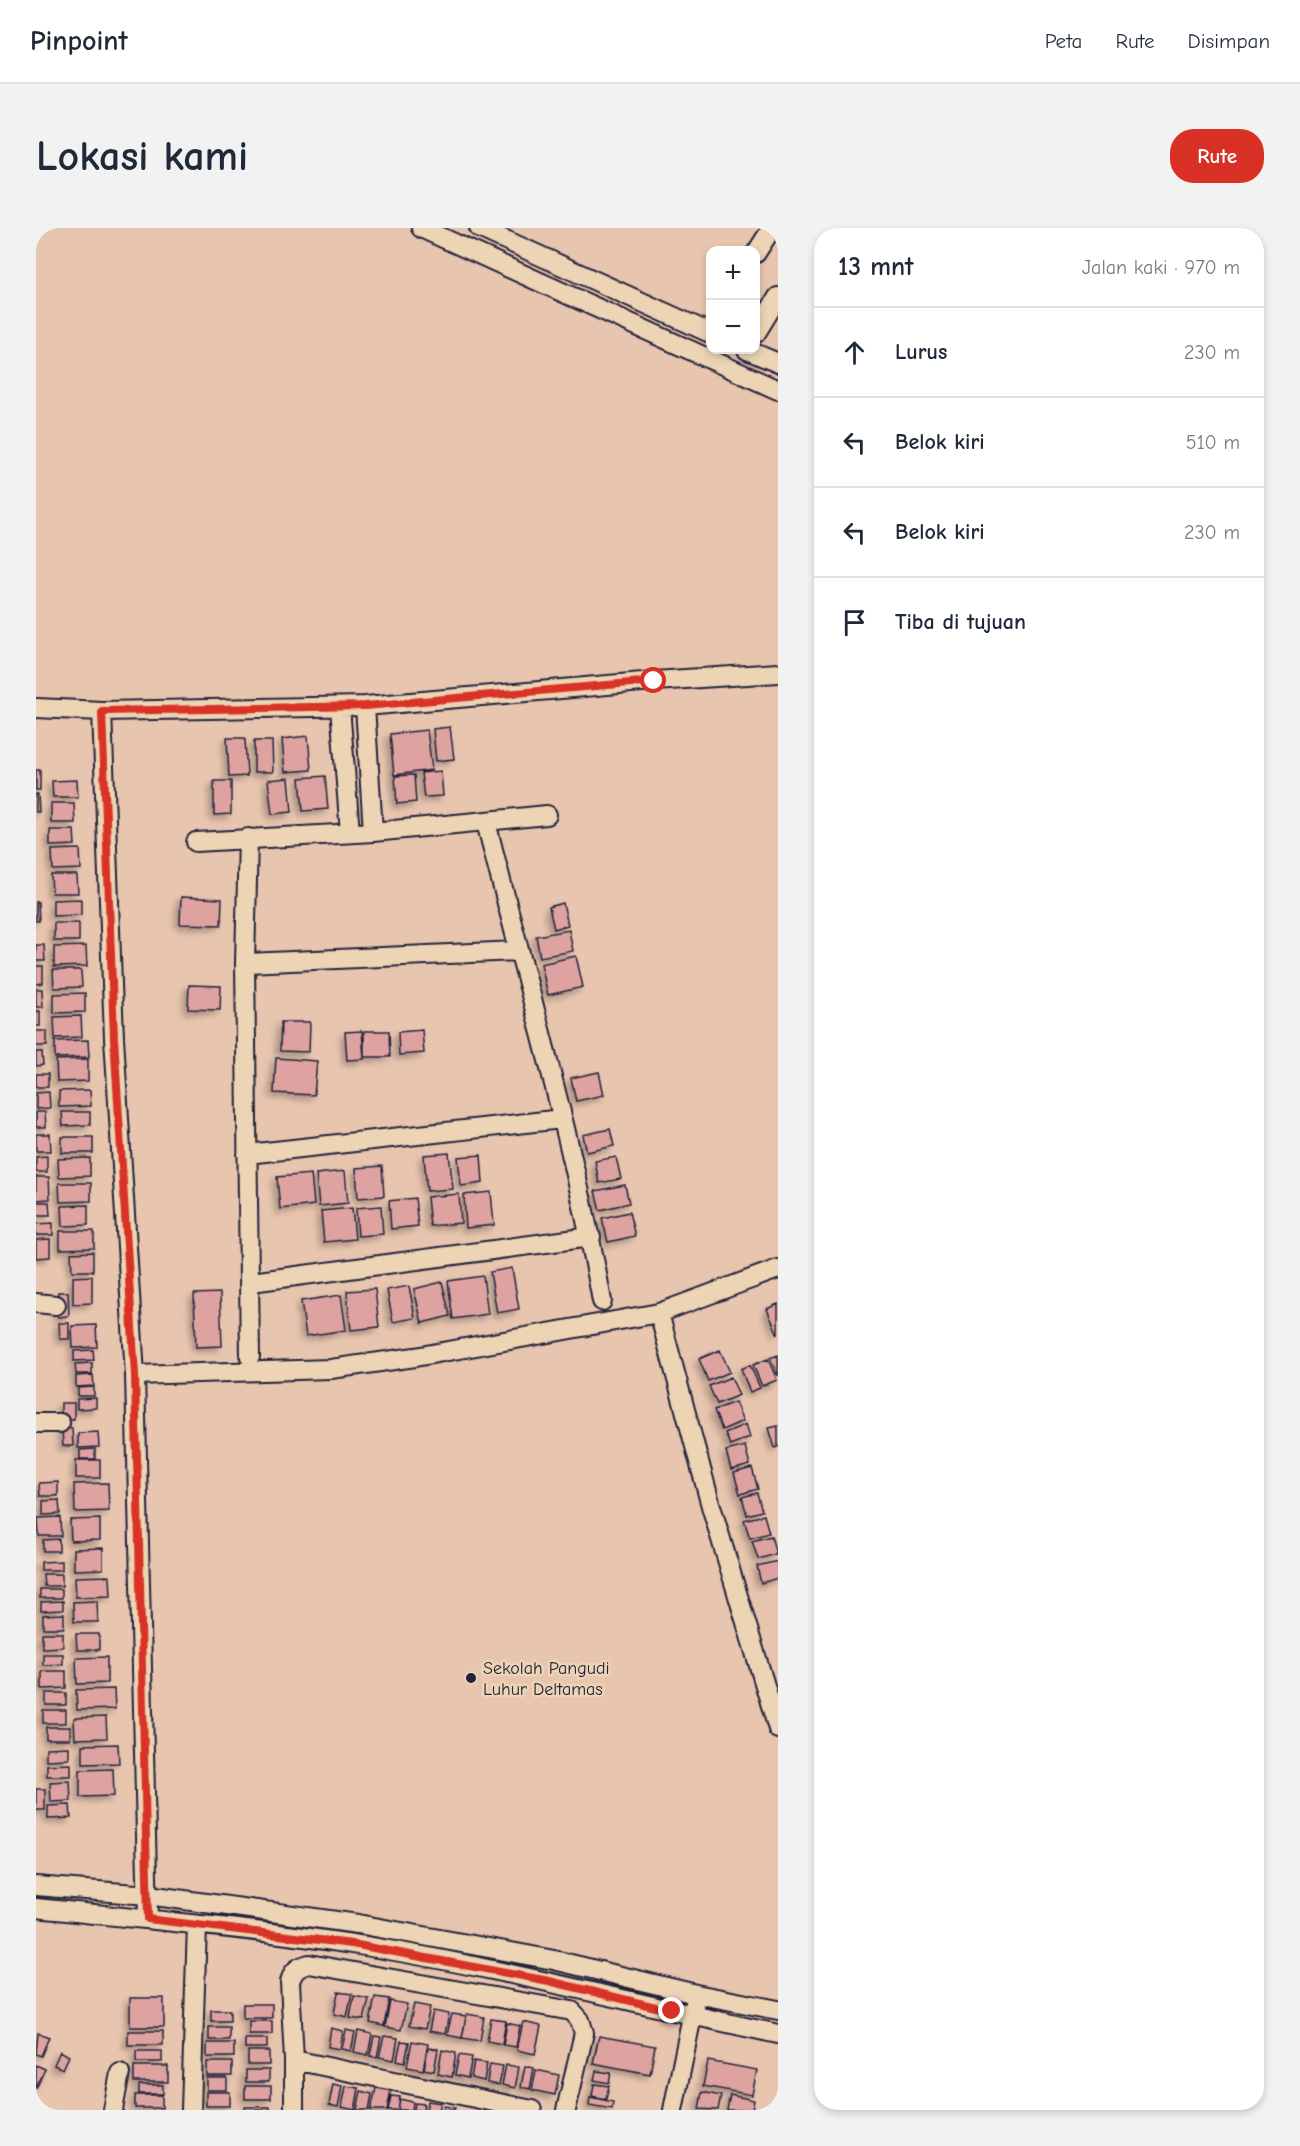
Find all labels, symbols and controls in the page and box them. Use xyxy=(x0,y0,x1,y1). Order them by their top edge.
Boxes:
text: Pinpoint xyxy=(30,25,128,57)
text: Peta xyxy=(1045,29,1082,53)
text: Rute xyxy=(1115,29,1155,53)
text: Disimpan xyxy=(1188,29,1270,53)
button: Rute xyxy=(1170,129,1264,183)
text: Lokasi kami xyxy=(36,132,248,181)
map controls xyxy=(706,246,760,354)
button: + xyxy=(706,246,760,300)
text: 13 mnt xyxy=(838,252,914,282)
text: Jalan kaki · 970 m xyxy=(1082,256,1240,279)
button: − xyxy=(706,300,760,354)
icon: ahead xyxy=(838,336,871,369)
text: Lurus xyxy=(895,339,947,365)
text: 230 m xyxy=(1184,341,1240,364)
icon: left xyxy=(838,426,871,459)
text: Belok kiri xyxy=(895,429,985,455)
text: 510 m xyxy=(1186,431,1240,454)
icon: left xyxy=(838,516,871,549)
text: Belok kiri xyxy=(895,519,985,545)
text: 230 m xyxy=(1184,521,1240,544)
icon: arrive xyxy=(838,606,871,639)
text: Tiba di tujuan xyxy=(895,609,1026,635)
route start xyxy=(640,667,666,693)
place label: Sekolah Pangudi Luhur Deltamas xyxy=(483,1658,610,1700)
marker: Sekolah Pangudi Luhur Deltamas xyxy=(464,1671,478,1685)
route end xyxy=(658,1997,684,2023)

